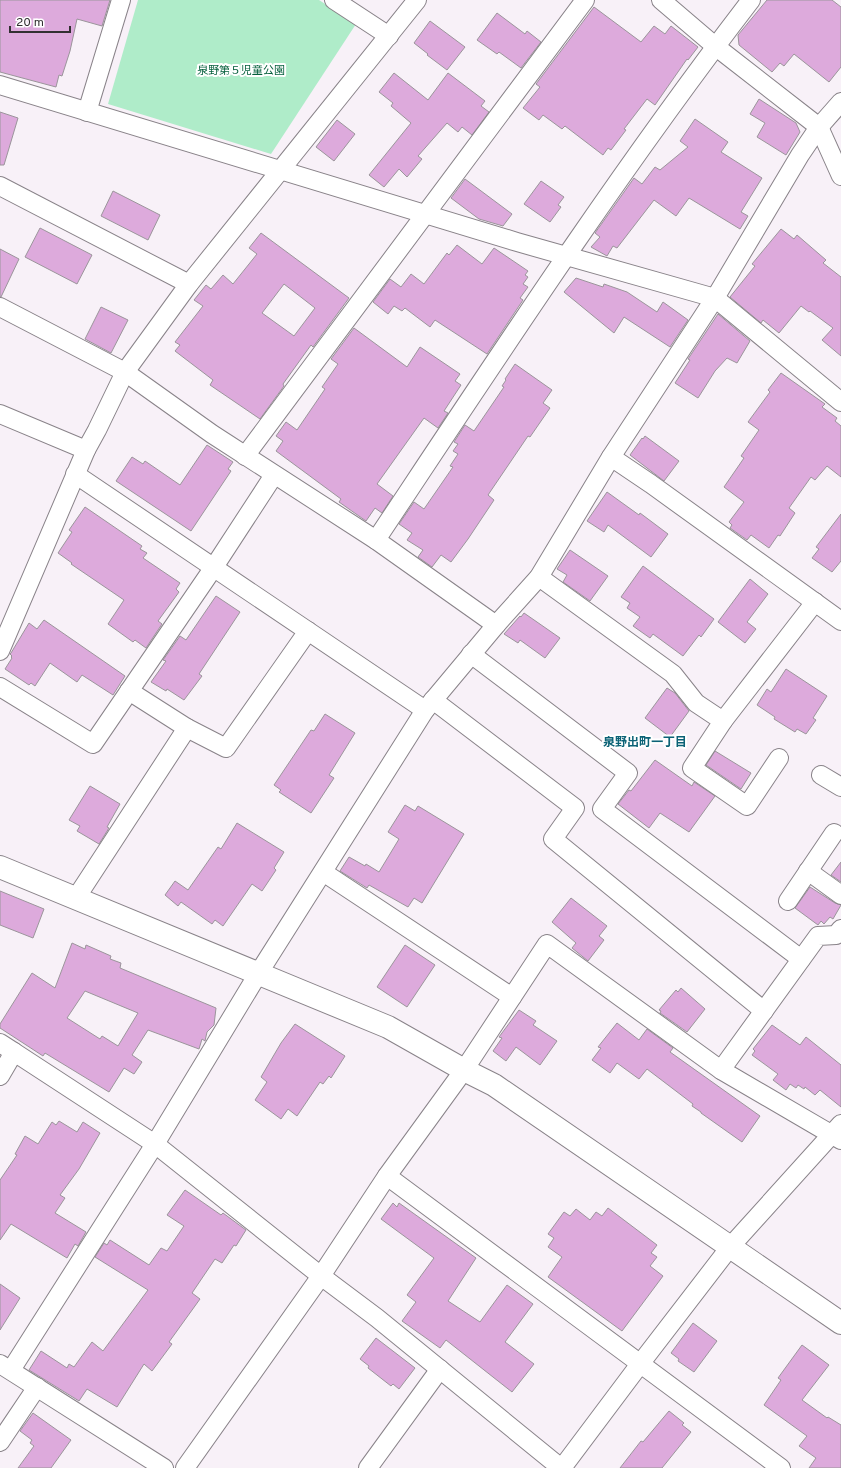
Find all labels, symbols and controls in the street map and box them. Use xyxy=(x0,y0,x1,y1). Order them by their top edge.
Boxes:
scale bar xyxy=(10,8,70,34)
text: 20 m xyxy=(16,15,44,31)
park label: 泉野第５児童公園 xyxy=(197,64,285,78)
district label: 泉野出町一丁目 xyxy=(603,735,687,751)

